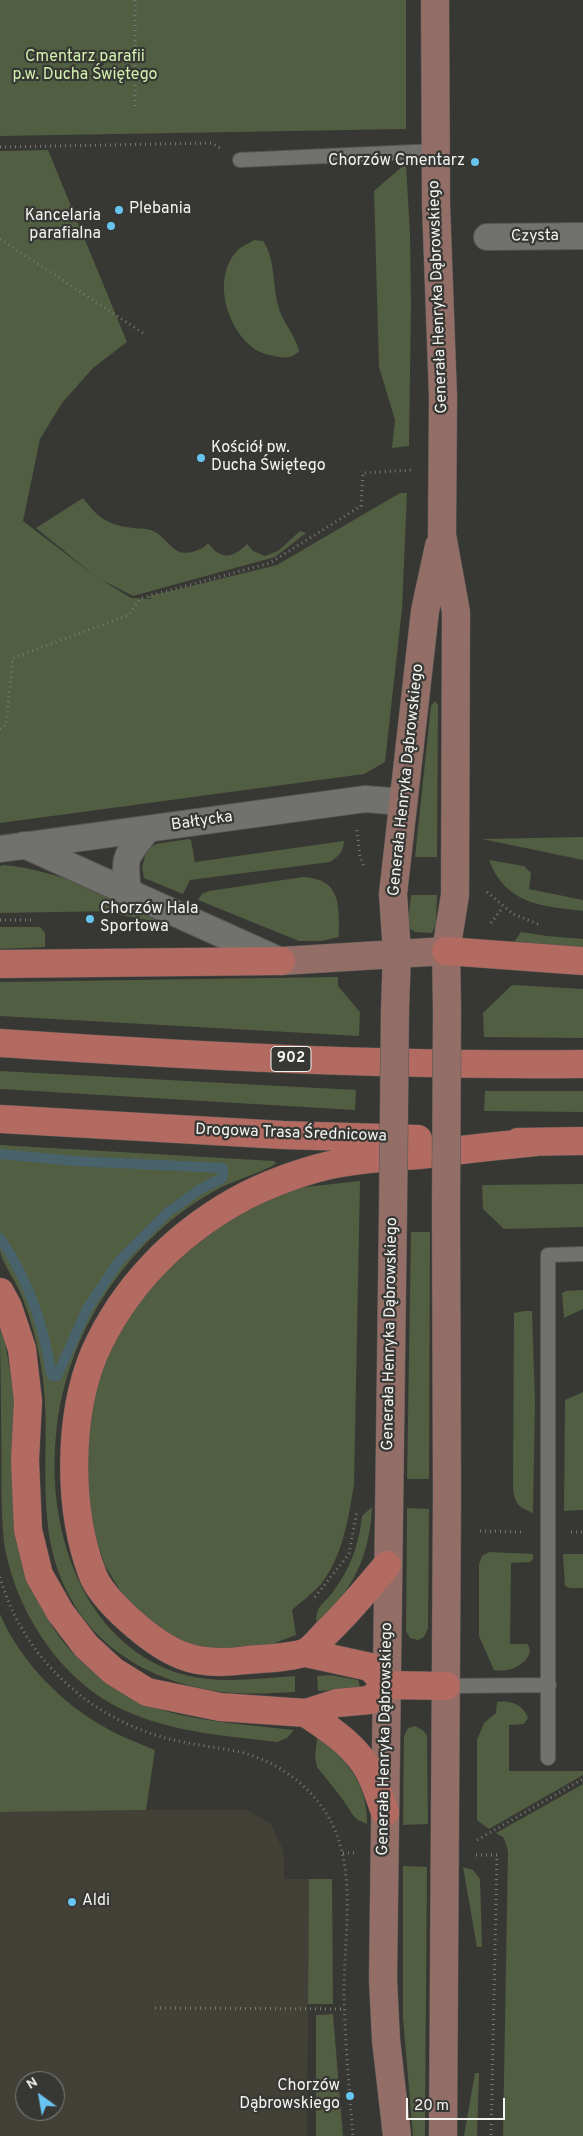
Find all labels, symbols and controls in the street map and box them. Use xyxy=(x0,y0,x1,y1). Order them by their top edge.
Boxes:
park label: Cmentarz parafii p.w. Ducha Świętego xyxy=(12,48,158,86)
place label: Chorzów Cmentarz xyxy=(328,152,465,172)
marker: Chorzów Cmentarz xyxy=(469,156,481,168)
street label: Generała Henryka Dąbrowskiego xyxy=(425,180,453,414)
place label: Plebania xyxy=(129,200,191,220)
marker: Plebania xyxy=(113,204,125,216)
place label: Kancelaria parafialna xyxy=(25,207,101,245)
marker: Kancelaria parafialna xyxy=(105,220,117,232)
street label: Czysta xyxy=(511,227,559,247)
place label: Kościół pw. Ducha Świętego xyxy=(211,439,326,477)
marker: Kościół pw. Ducha Świętego xyxy=(195,452,207,464)
street label: Generała Henryka Dąbrowskiego xyxy=(385,663,429,897)
street label: Bałtycka xyxy=(170,808,234,836)
place label: Chorzów Hala Sportowa xyxy=(100,900,198,938)
marker: Chorzów Hala Sportowa xyxy=(84,913,96,925)
road number: 902 xyxy=(271,1046,311,1072)
street label: Drogowa Trasa Średnicowa xyxy=(195,1121,387,1147)
street label: Generała Henryka Dąbrowskiego xyxy=(379,1217,403,1451)
street label: Generała Henryka Dąbrowskiego xyxy=(374,1622,398,1856)
place label: Aldi xyxy=(82,1892,110,1912)
marker: Aldi xyxy=(66,1896,78,1908)
north arrow xyxy=(15,2071,65,2121)
text: N xyxy=(24,2074,41,2094)
place label: Chorzów Dąbrowskiego xyxy=(239,2077,340,2115)
scale bar xyxy=(408,2088,507,2120)
marker: Chorzów Dąbrowskiego xyxy=(344,2090,356,2102)
text: 20 m xyxy=(414,2097,449,2116)

